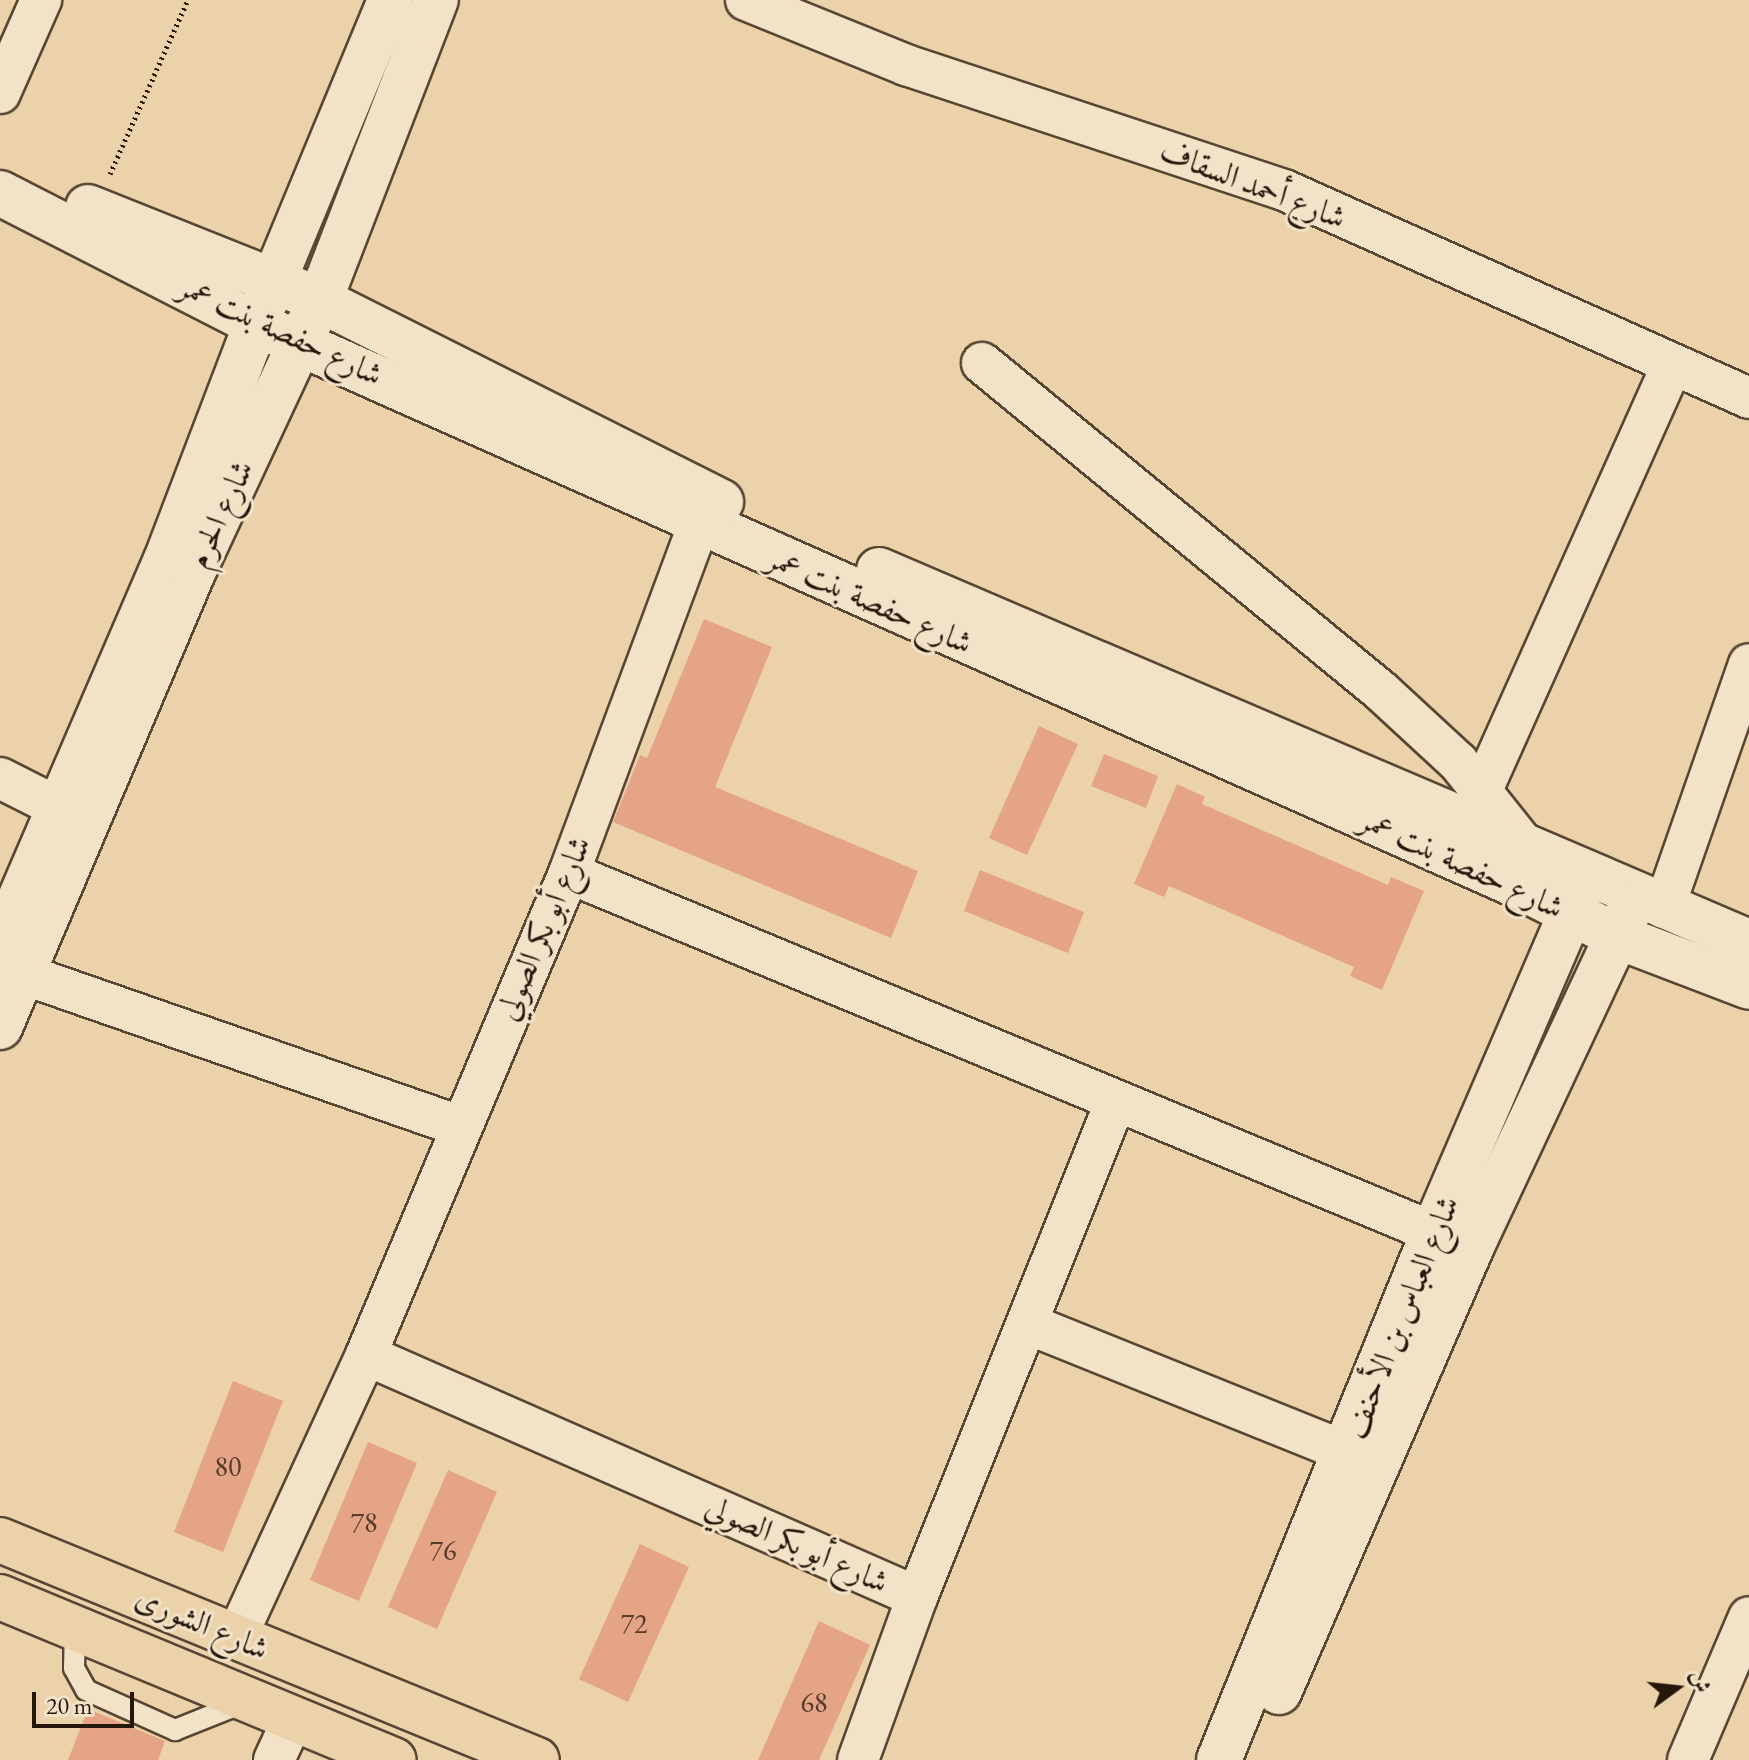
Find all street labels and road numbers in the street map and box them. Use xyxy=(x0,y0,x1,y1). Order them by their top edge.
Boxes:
street label: شارع أحمد السقاف xyxy=(1155,131,1351,237)
street label: شارع حفصة بنت عمر xyxy=(173,266,389,394)
street label: شارع الحرم xyxy=(178,454,262,574)
street label: شارع حفصة بنت عمر xyxy=(762,538,978,662)
street label: شارع حفصة بنت عمر xyxy=(1354,799,1570,927)
street label: شارع أبو بكر الصولي xyxy=(487,830,599,1026)
street label: شارع العباس بن الأحنف xyxy=(1335,1190,1467,1444)
street label: شارع أبو بكر الصولي xyxy=(700,1487,894,1601)
street label: شارع الشورى xyxy=(130,1578,274,1668)

